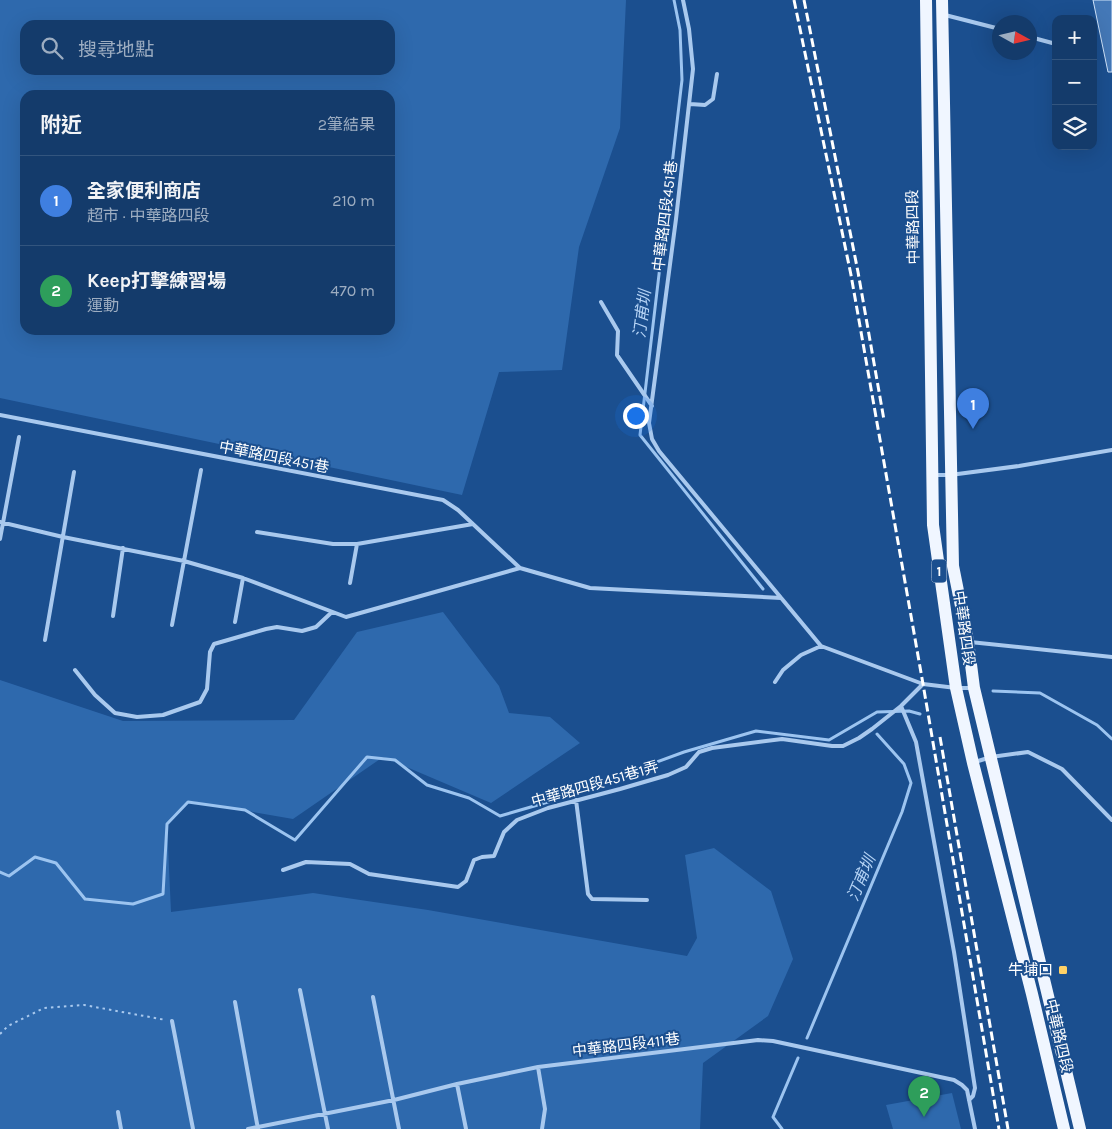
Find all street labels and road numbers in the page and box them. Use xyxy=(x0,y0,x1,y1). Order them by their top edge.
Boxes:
street label: 中華路四段451巷 xyxy=(649,159,681,273)
street label: 中華路四段 xyxy=(903,189,923,265)
street label: 中華路四段451巷 xyxy=(217,437,331,477)
road number: 1 xyxy=(932,560,946,582)
street label: 中華路四段 xyxy=(950,590,978,666)
street label: 中華路四段451巷1弄 xyxy=(529,757,661,811)
street label: 中華路四段 xyxy=(1042,997,1076,1075)
street label: 中華路四段411巷 xyxy=(571,1029,681,1061)

